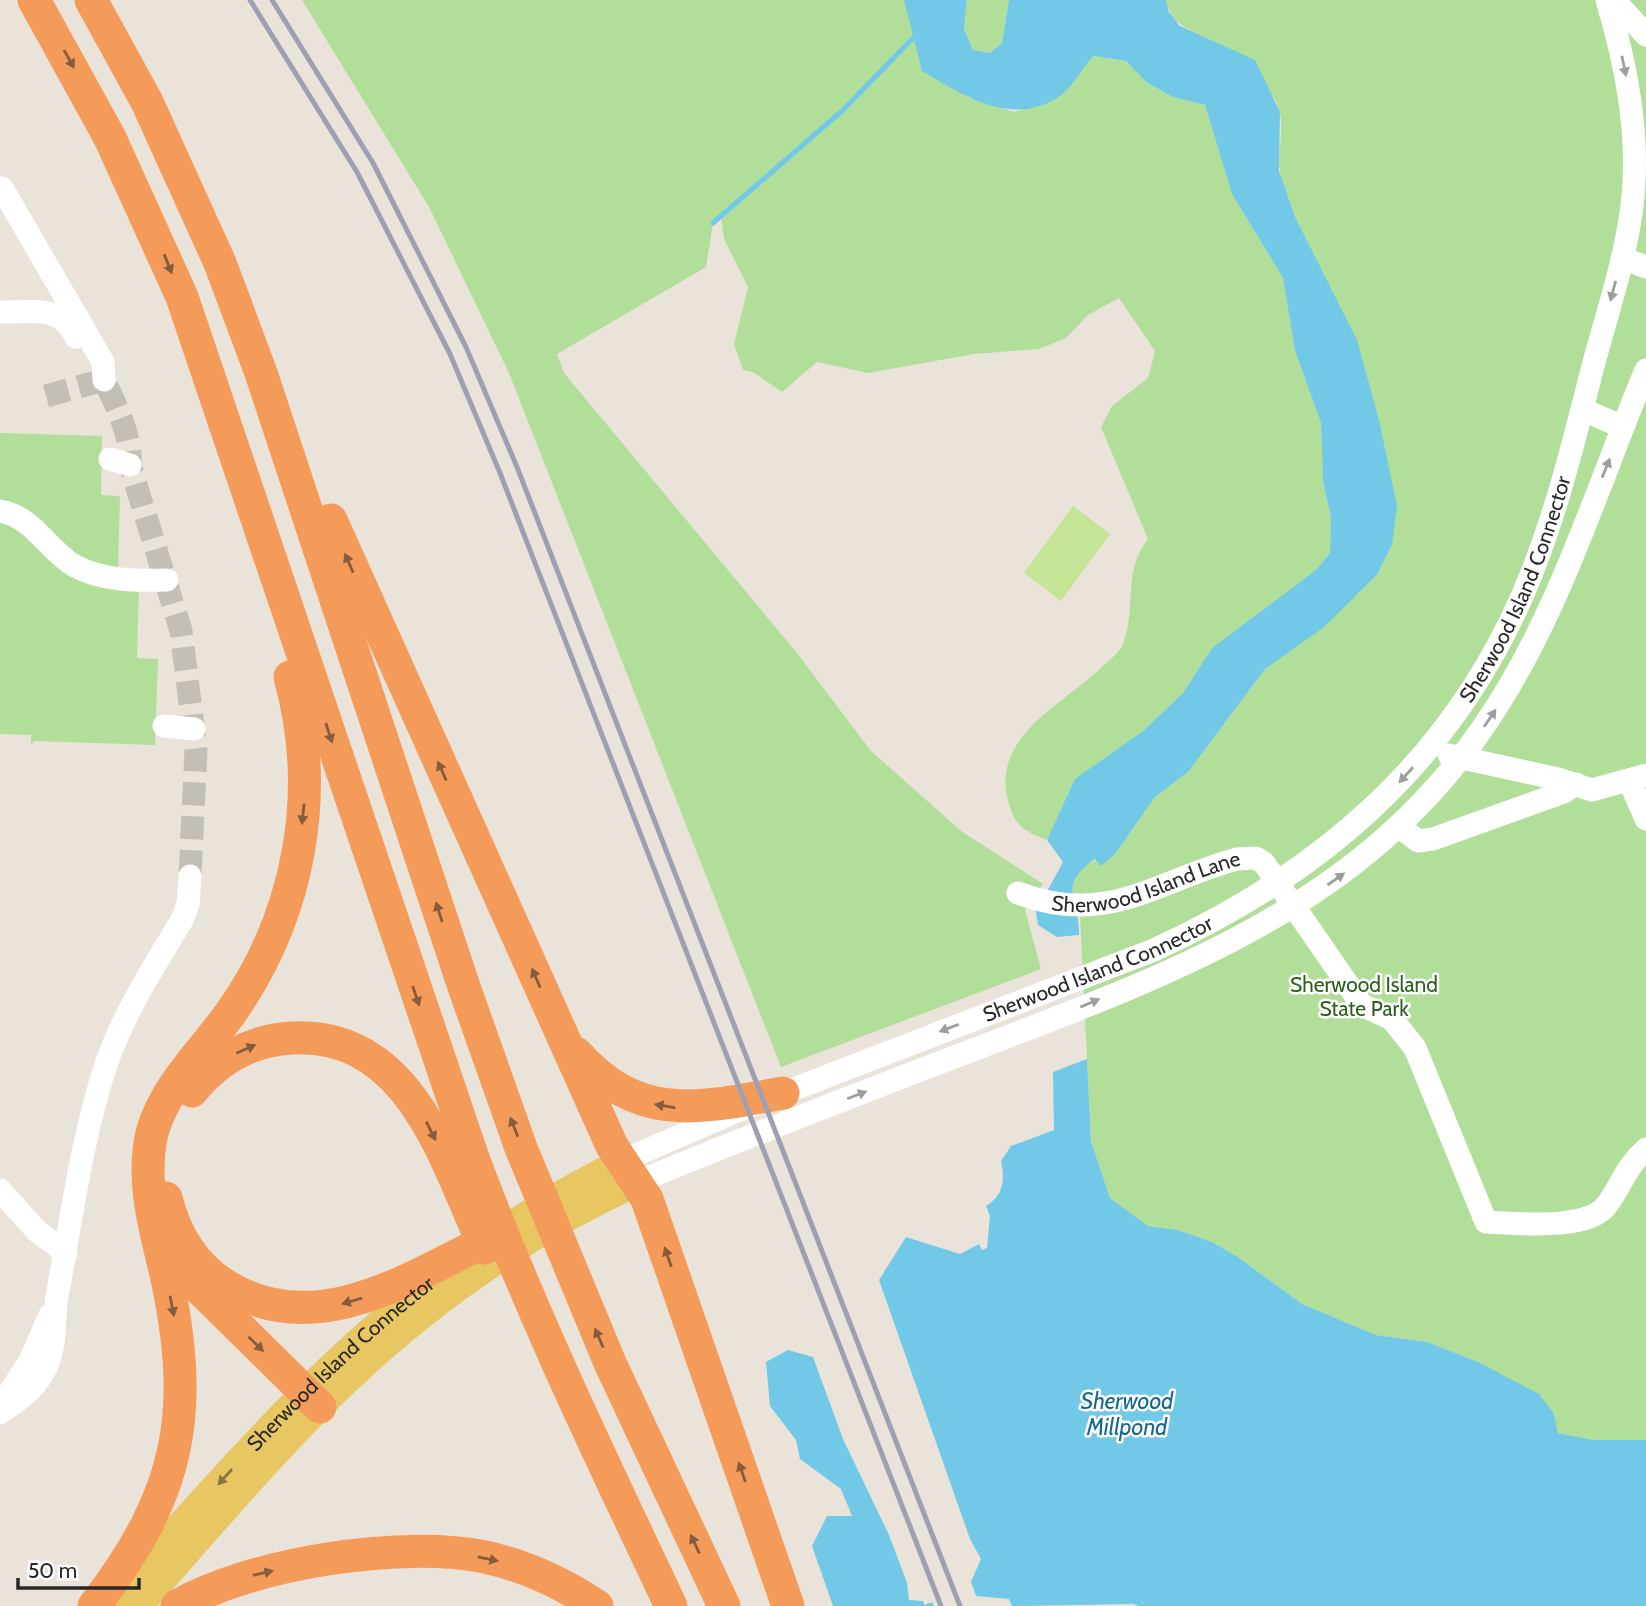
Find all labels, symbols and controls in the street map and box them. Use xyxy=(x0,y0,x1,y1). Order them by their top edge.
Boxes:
one-way arrow xyxy=(63,49,74,69)
one-way arrow xyxy=(1619,55,1630,77)
one-way arrow xyxy=(163,253,174,274)
one-way arrow xyxy=(1607,280,1617,301)
one-way arrow xyxy=(1600,457,1611,478)
street label: Sherwood Island Connector xyxy=(1454,473,1576,707)
one-way arrow xyxy=(343,553,354,574)
one-way arrow xyxy=(1483,708,1496,728)
one-way arrow xyxy=(324,723,335,744)
one-way arrow xyxy=(436,761,448,781)
one-way arrow xyxy=(1399,767,1414,784)
one-way arrow xyxy=(298,803,309,825)
street label: Sherwood Island Lane xyxy=(1050,846,1243,917)
one-way arrow xyxy=(1327,872,1345,886)
one-way arrow xyxy=(433,902,444,923)
street label: Sherwood Island Connector xyxy=(979,910,1217,1027)
one-way arrow xyxy=(530,968,542,988)
park label: Sherwood Island State Park xyxy=(1290,972,1438,1021)
one-way arrow xyxy=(411,985,422,1006)
one-way arrow xyxy=(1079,997,1100,1008)
one-way arrow xyxy=(938,1023,959,1034)
one-way arrow xyxy=(236,1043,256,1055)
one-way arrow xyxy=(847,1089,868,1100)
one-way arrow xyxy=(654,1100,676,1111)
one-way arrow xyxy=(508,1117,519,1138)
one-way arrow xyxy=(426,1121,437,1141)
one-way arrow xyxy=(662,1246,673,1267)
street label: Sherwood Island Connector xyxy=(242,1271,439,1456)
one-way arrow xyxy=(167,1295,178,1317)
one-way arrow xyxy=(341,1296,362,1306)
one-way arrow xyxy=(593,1328,605,1348)
one-way arrow xyxy=(247,1335,264,1351)
water label: Sherwood Millpond xyxy=(1081,1387,1174,1441)
one-way arrow xyxy=(736,1461,747,1482)
one-way arrow xyxy=(217,1468,233,1485)
one-way arrow xyxy=(689,1534,701,1554)
scale bar xyxy=(18,1546,138,1590)
one-way arrow xyxy=(477,1553,499,1564)
text: 50 m xyxy=(28,1558,77,1583)
one-way arrow xyxy=(252,1567,274,1578)

